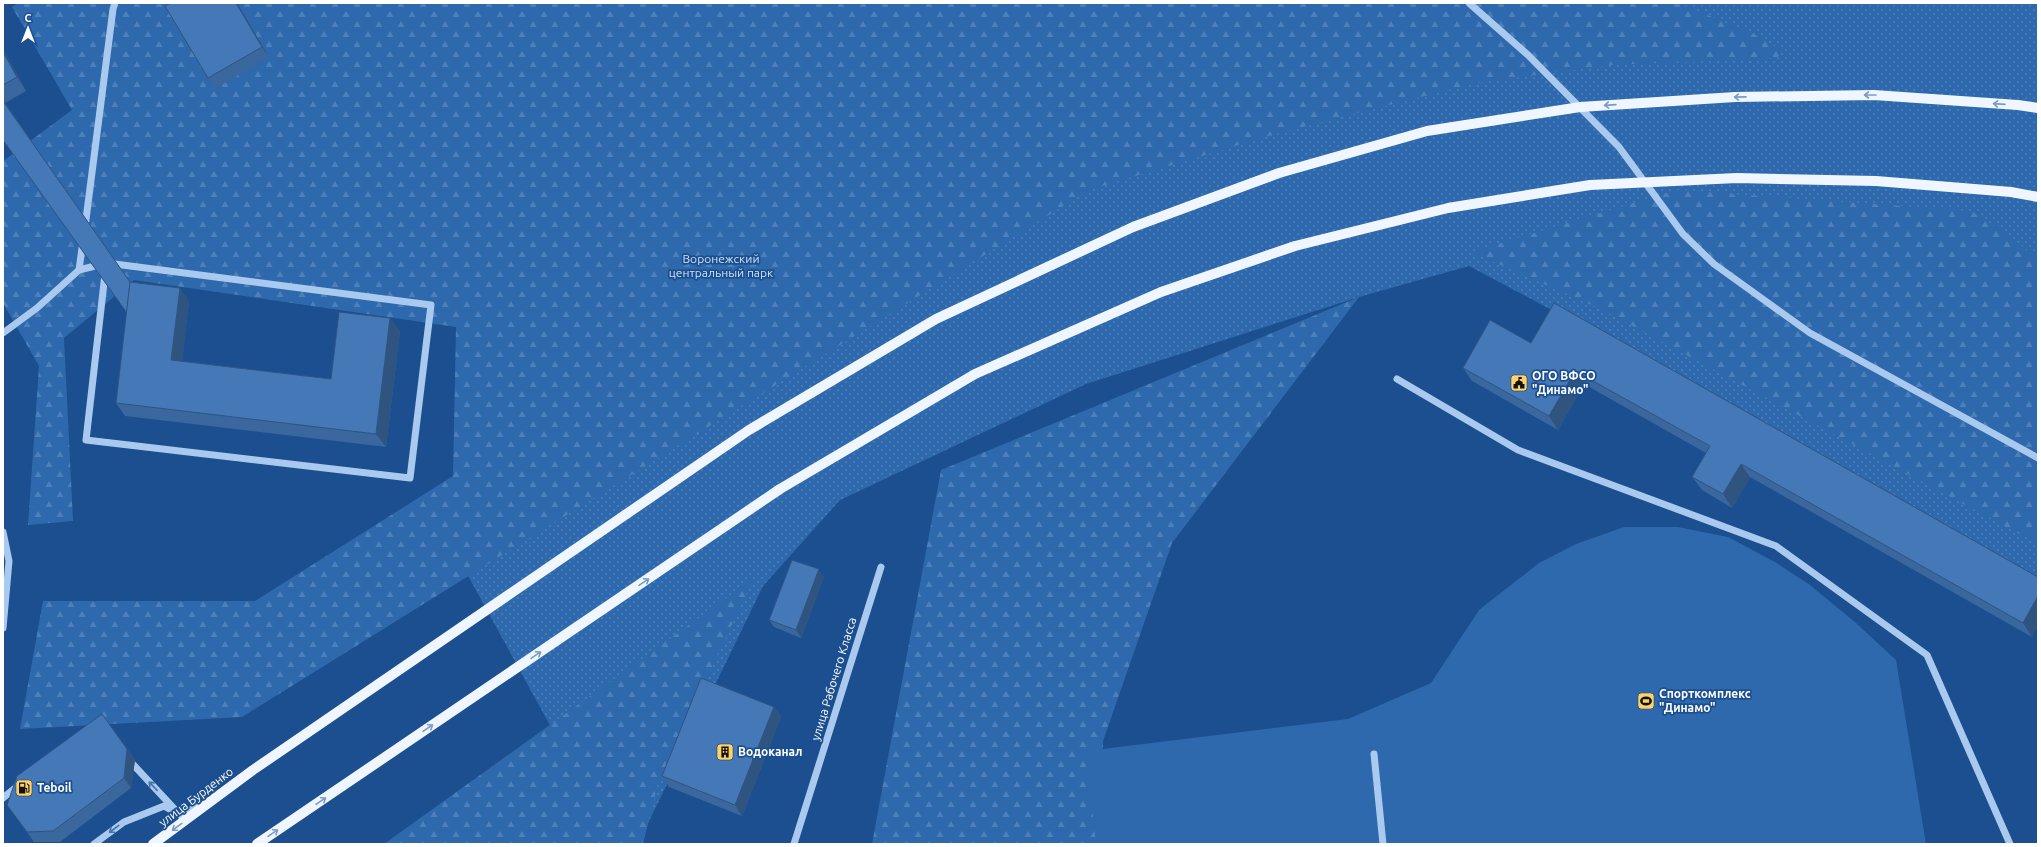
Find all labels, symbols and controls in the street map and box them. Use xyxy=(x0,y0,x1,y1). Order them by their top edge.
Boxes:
north arrow xyxy=(8,8,48,48)
text: С xyxy=(24,12,32,24)
one-way arrow xyxy=(1864,91,1877,99)
one-way arrow xyxy=(1734,93,1747,101)
one-way arrow xyxy=(1993,100,2006,107)
one-way arrow xyxy=(1604,101,1617,109)
park label: Воронежский центральный парк xyxy=(669,252,773,279)
place label: ОГО ВФСО "Динамо" xyxy=(1532,369,1596,396)
public building icon: ОГО ВФСО "Динамо" xyxy=(1509,373,1529,393)
one-way arrow xyxy=(638,578,649,586)
street label: улица Рабочего Класса xyxy=(809,616,859,742)
one-way arrow xyxy=(530,651,541,659)
place label: Спорткомплекс "Динамо" xyxy=(1659,687,1751,714)
sports icon: Спорткомплекс "Динамо" xyxy=(1636,691,1656,711)
one-way arrow xyxy=(423,724,434,732)
building icon: Водоканал xyxy=(715,742,735,762)
place label: Водоканал xyxy=(738,745,803,758)
street label: улица Бурденко xyxy=(156,765,235,829)
fuel station icon: Teboil xyxy=(14,778,34,798)
place label: Teboil xyxy=(37,781,72,794)
one-way arrow xyxy=(148,781,158,791)
one-way arrow xyxy=(315,797,326,805)
one-way arrow xyxy=(172,823,183,831)
one-way arrow xyxy=(109,825,120,833)
one-way arrow xyxy=(267,829,278,837)

